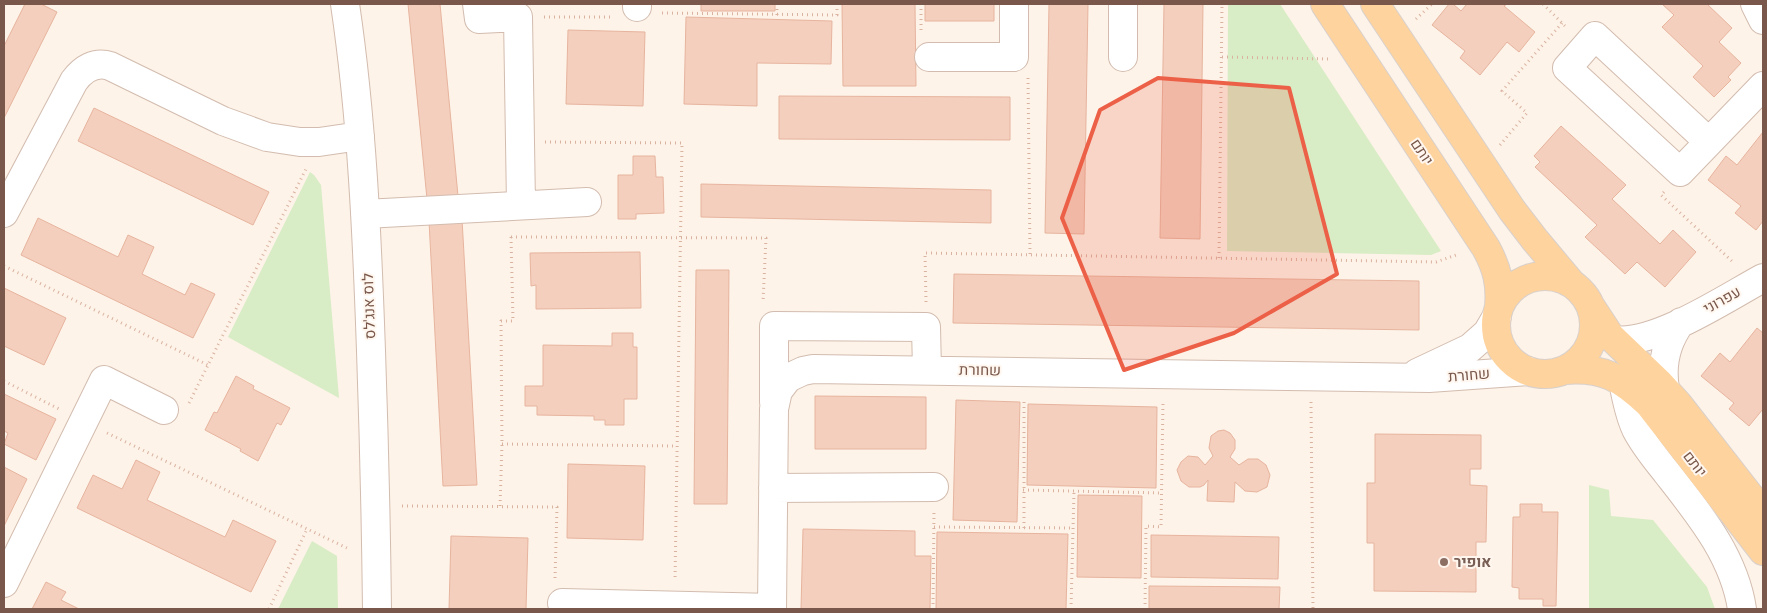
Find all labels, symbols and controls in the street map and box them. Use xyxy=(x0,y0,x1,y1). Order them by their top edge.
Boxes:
street label: יותם xyxy=(1407,135,1437,169)
street label: לוס אנג'לס xyxy=(359,272,379,339)
street label: עפרוני xyxy=(1700,282,1744,318)
street label: שחורת xyxy=(959,361,1001,379)
street label: שחורת xyxy=(1447,364,1491,386)
street label: יותם xyxy=(1679,447,1711,481)
place label: אופיר xyxy=(1454,553,1491,571)
marker: אופיר xyxy=(1438,556,1450,568)

